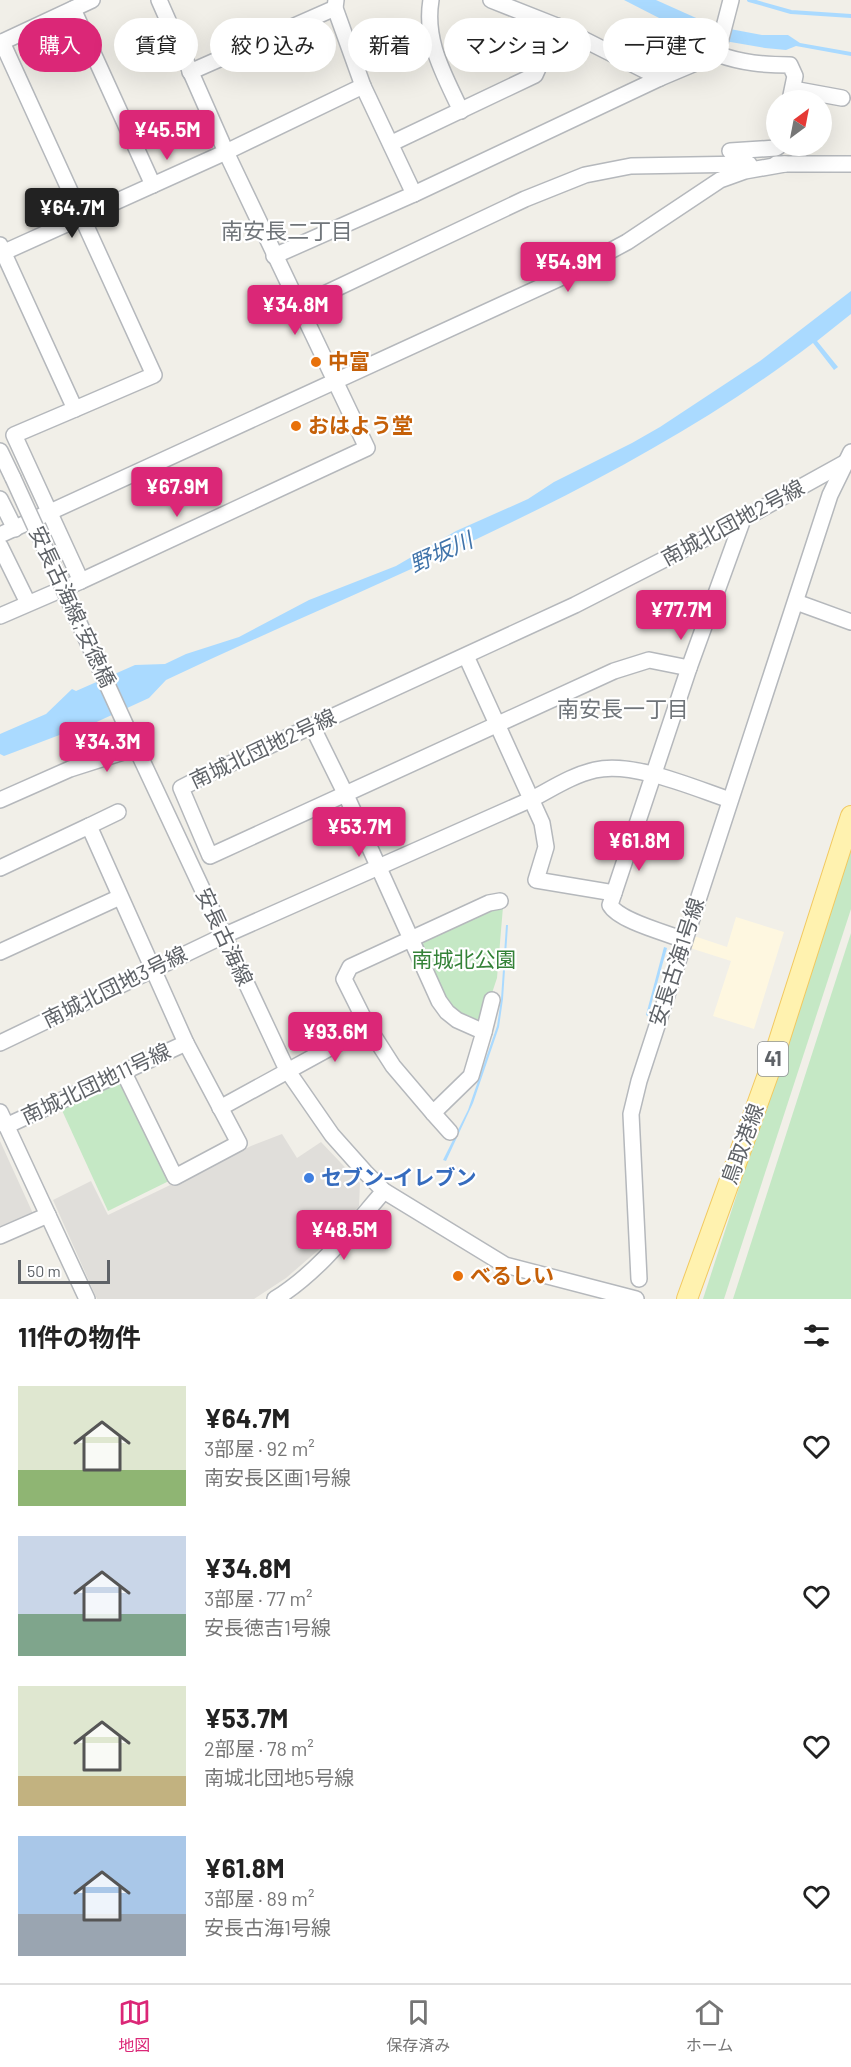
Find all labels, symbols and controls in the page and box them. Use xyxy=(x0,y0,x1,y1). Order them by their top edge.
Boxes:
chip: 購入 xyxy=(18,18,102,72)
chip: 賃貸 xyxy=(114,18,198,72)
chip: 絞り込み xyxy=(210,18,336,72)
chip: 新着 xyxy=(348,18,432,72)
chip: マンション xyxy=(444,18,591,72)
chip: 一戸建て xyxy=(603,18,729,72)
north arrow xyxy=(766,90,832,156)
map controls xyxy=(766,90,832,156)
pin: ¥45.5M xyxy=(118,110,216,161)
text: ¥45.5M xyxy=(133,117,201,141)
pin: ¥64.7M xyxy=(23,188,121,239)
text: ¥64.7M xyxy=(39,195,105,219)
district label: 南安長二丁目 xyxy=(221,217,353,243)
pin: ¥54.9M xyxy=(519,242,617,293)
text: ¥54.9M xyxy=(535,249,601,273)
pin: ¥34.8M xyxy=(246,285,344,336)
text: ¥34.8M xyxy=(261,292,329,316)
place label: 中富 xyxy=(328,348,370,373)
marker: 中富 xyxy=(309,355,323,369)
place label: おはよう堂 xyxy=(308,412,413,437)
marker: おはよう堂 xyxy=(289,419,303,433)
pin: ¥67.9M xyxy=(128,467,226,518)
street label: 南城北団地2号線 xyxy=(657,473,808,570)
text: ¥67.9M xyxy=(145,474,209,498)
street label: 安長古海線;安徳橋 xyxy=(25,522,122,691)
water label: 野坂川 xyxy=(405,525,478,576)
pin: ¥77.7M xyxy=(632,590,730,641)
text: ¥77.7M xyxy=(650,597,712,621)
district label: 南安長一丁目 xyxy=(557,695,689,721)
street label: 南城北団地2号線 xyxy=(185,703,339,792)
pin: ¥34.3M xyxy=(58,722,156,773)
text: ¥34.3M xyxy=(73,729,141,753)
pin: ¥53.7M xyxy=(310,807,408,858)
text: ¥53.7M xyxy=(327,814,391,838)
pin: ¥61.8M xyxy=(590,821,688,872)
text: ¥61.8M xyxy=(608,828,670,852)
street label: 安長古海線 xyxy=(192,884,259,989)
street label: 安長古海1号線 xyxy=(643,894,708,1029)
street label: 南城北団地3号線 xyxy=(38,940,191,1031)
park label: 南城北公園 xyxy=(412,946,517,971)
pin: ¥93.6M xyxy=(286,1012,384,1063)
text: ¥93.6M xyxy=(302,1019,368,1043)
street label: 南城北団地11号線 xyxy=(17,1037,174,1128)
road number: 41 xyxy=(758,1042,788,1076)
street label: 鳥取港線 xyxy=(715,1100,768,1187)
place label: セブン-イレブン xyxy=(321,1164,477,1189)
marker: セブン-イレブン xyxy=(302,1171,316,1185)
pin: ¥48.5M xyxy=(295,1210,393,1261)
text: ¥48.5M xyxy=(310,1217,378,1241)
scale bar xyxy=(18,1257,110,1284)
text: 50 m xyxy=(27,1261,61,1280)
place label: べるしい xyxy=(470,1262,554,1287)
marker: べるしい xyxy=(451,1269,465,1283)
icon: filters xyxy=(800,1319,833,1352)
text: 11件の物件 xyxy=(18,1321,141,1352)
text: ¥64.7M xyxy=(204,1402,290,1433)
icon: home xyxy=(66,1410,138,1482)
icon: heart xyxy=(800,1430,833,1463)
text: 3部屋 · 92 m² xyxy=(204,1436,315,1460)
text: 南安長区画1号線 xyxy=(204,1465,351,1489)
text: ¥34.8M xyxy=(204,1552,291,1583)
icon: home xyxy=(66,1560,138,1632)
icon: heart xyxy=(800,1580,833,1613)
text: 3部屋 · 77 m² xyxy=(204,1586,312,1610)
text: 安長徳吉1号線 xyxy=(204,1615,331,1639)
text: ¥53.7M xyxy=(204,1702,288,1733)
icon: home xyxy=(66,1710,138,1782)
icon: heart xyxy=(800,1730,833,1763)
text: 2部屋 · 78 m² xyxy=(204,1736,314,1760)
text: 南城北団地5号線 xyxy=(204,1765,354,1789)
text: ¥61.8M xyxy=(204,1852,285,1883)
icon: home xyxy=(66,1860,138,1932)
icon: heart xyxy=(800,1880,833,1913)
text: 3部屋 · 89 m² xyxy=(204,1886,314,1910)
text: 安長古海1号線 xyxy=(204,1915,331,1939)
tab: 地図 xyxy=(118,1996,151,2056)
tab: 保存済み xyxy=(386,1996,450,2056)
tab: ホーム xyxy=(686,1996,733,2056)

